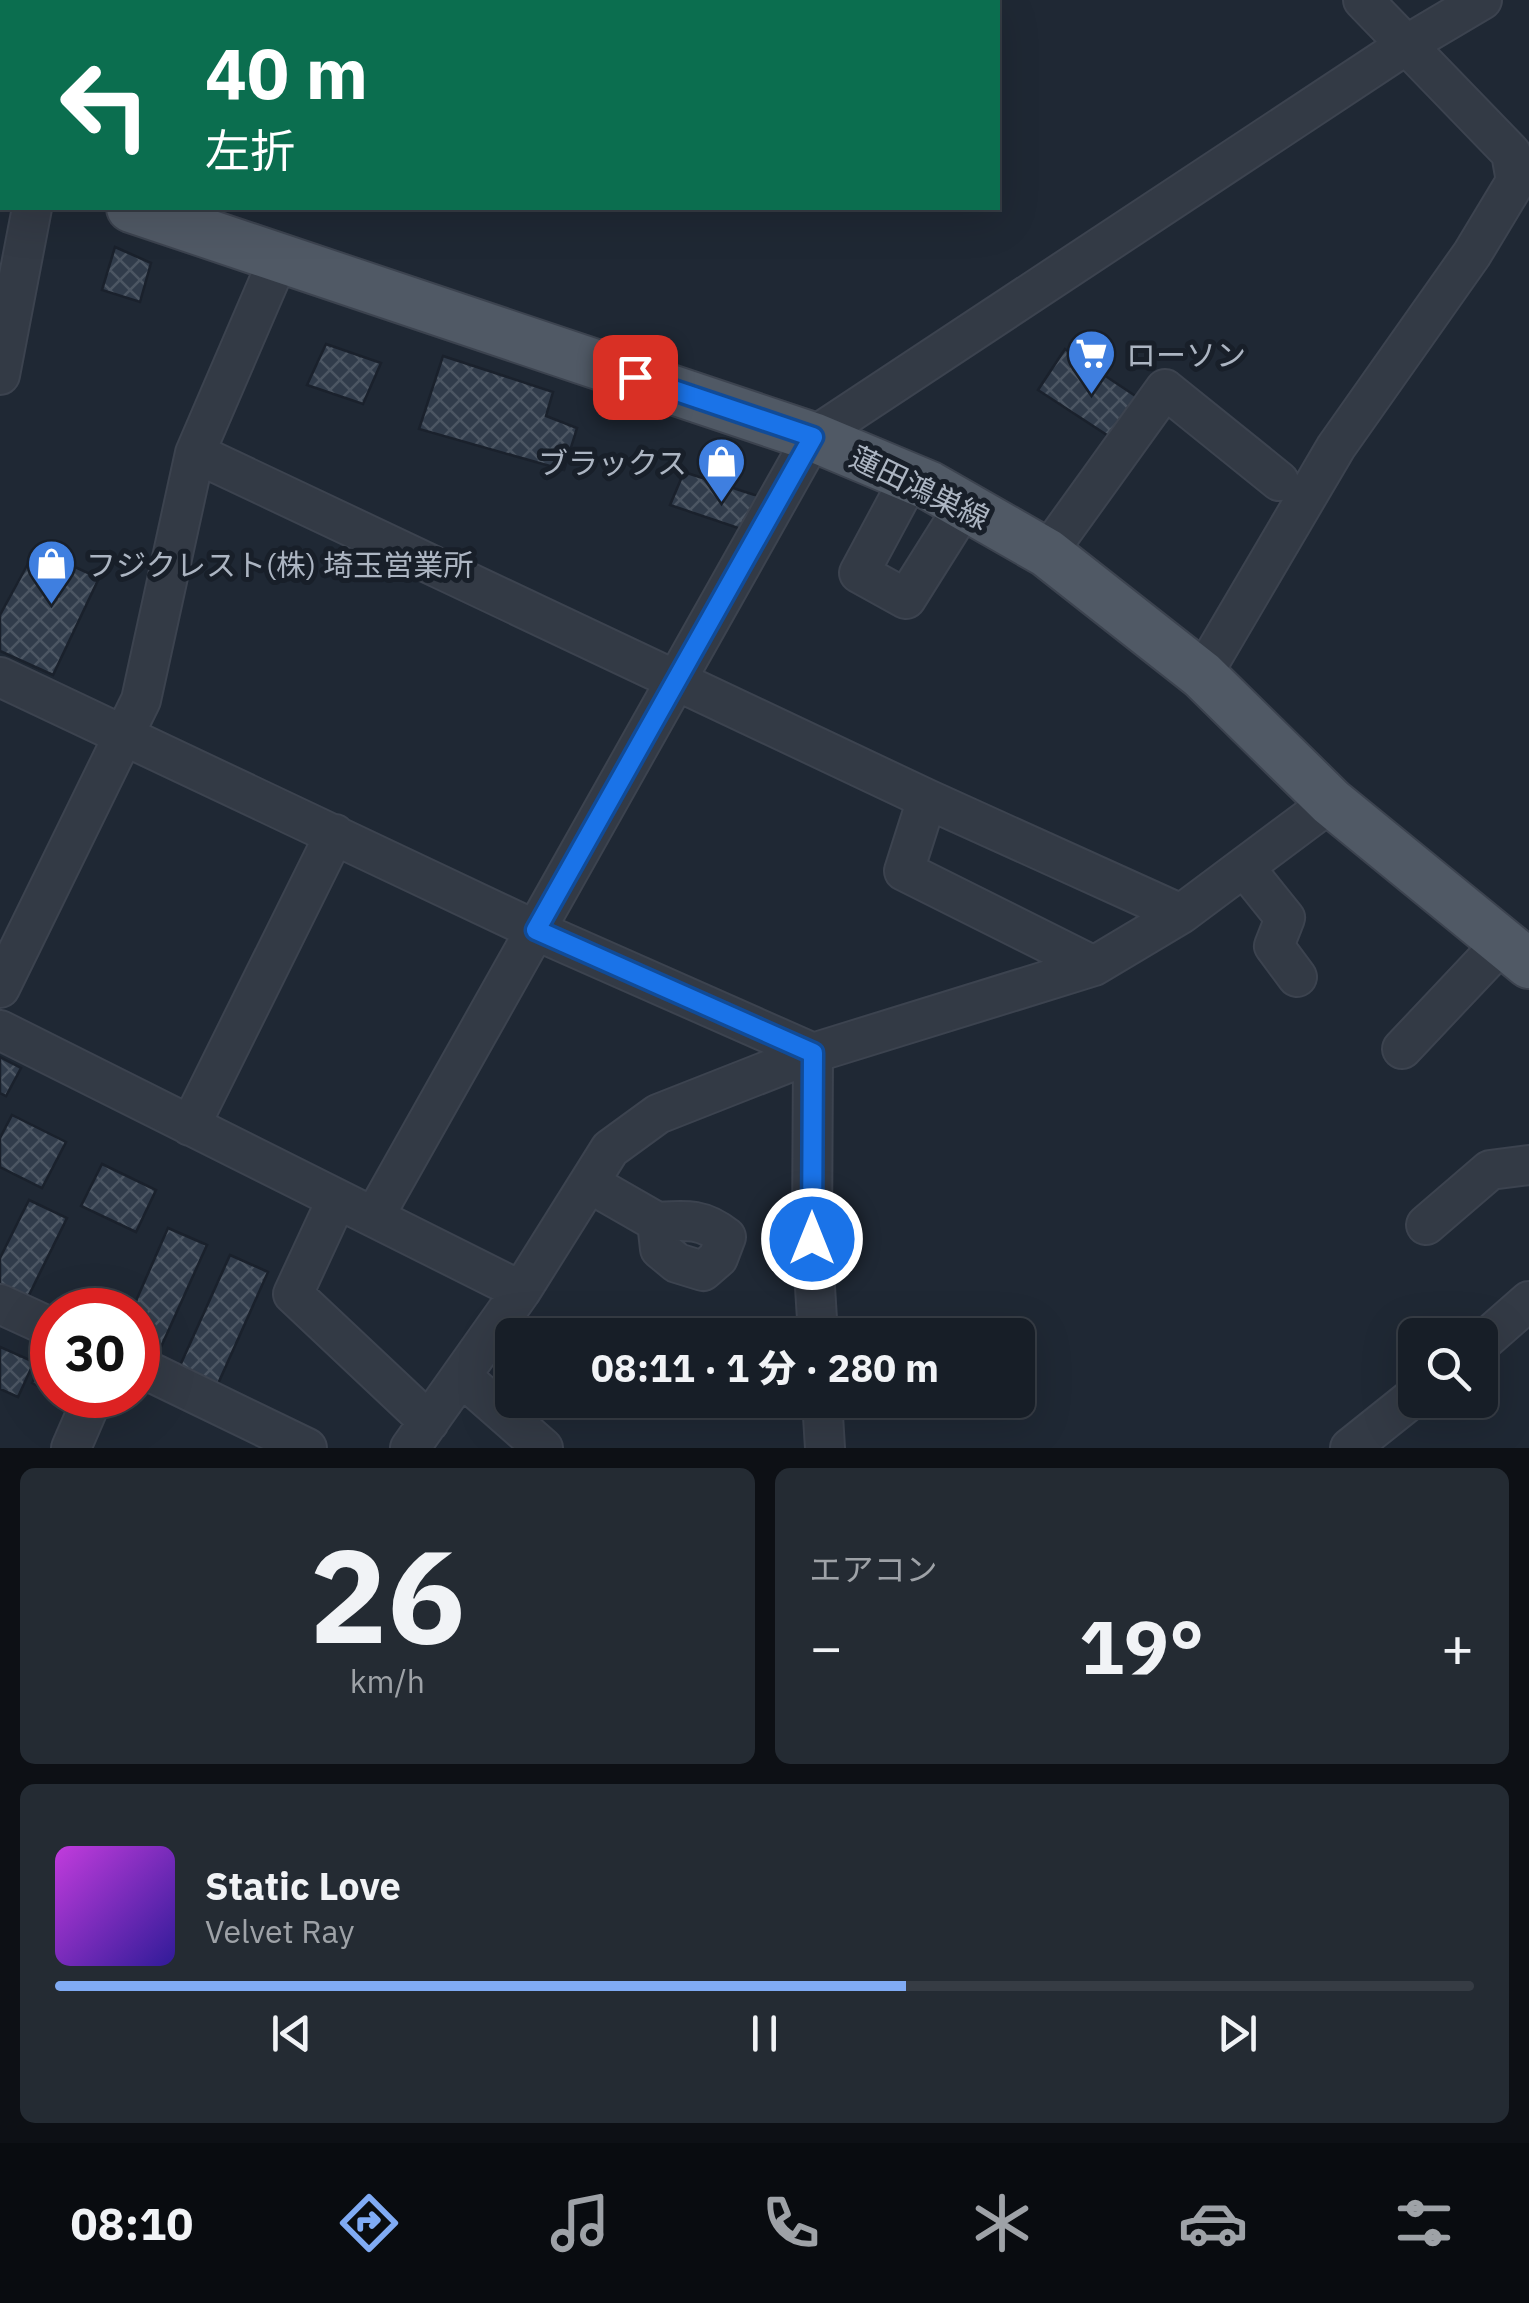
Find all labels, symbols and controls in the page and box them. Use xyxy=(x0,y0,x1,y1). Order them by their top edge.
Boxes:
text: 40 m xyxy=(205,27,368,118)
icon: left xyxy=(40,40,170,170)
text: 左折 xyxy=(205,121,295,179)
supermarket icon: ローソン xyxy=(1065,328,1117,396)
pin xyxy=(593,335,678,420)
place label: ローソン xyxy=(1126,335,1246,374)
icon: arrive xyxy=(608,350,663,405)
shop icon: ブラックス xyxy=(696,436,748,504)
street label: 蓮田鴻巣線 xyxy=(844,437,996,537)
place label: ブラックス xyxy=(538,443,687,482)
shop icon: フジクレスト(株) 埼玉営業所 xyxy=(25,538,77,606)
place label: フジクレスト(株) 埼玉営業所 xyxy=(86,545,473,584)
position arrow xyxy=(760,1187,864,1291)
speed limit sign: 30 xyxy=(30,1288,160,1418)
map controls xyxy=(1398,1318,1498,1418)
button: search xyxy=(1398,1318,1498,1418)
text: 08:11 · 1 分 · 280 m xyxy=(591,1343,939,1392)
text: 26 xyxy=(309,1510,465,1679)
text: エアコン xyxy=(810,1548,938,1590)
text: 19° xyxy=(1079,1597,1204,1695)
text: − xyxy=(810,1611,843,1682)
text: + xyxy=(1441,1611,1474,1682)
text: km/h xyxy=(350,1660,425,1702)
text: Static Love xyxy=(205,1861,401,1910)
text: Velvet Ray xyxy=(205,1910,354,1952)
icon: previous xyxy=(264,2006,319,2061)
icon: pause xyxy=(737,2006,792,2061)
icon: next xyxy=(1210,2006,1265,2061)
icon: directions xyxy=(334,2188,404,2258)
icon: music xyxy=(545,2188,615,2258)
icon: phone xyxy=(756,2188,826,2258)
icon: climate xyxy=(967,2188,1037,2258)
icon: car xyxy=(1178,2188,1248,2258)
icon: filters xyxy=(1389,2188,1459,2258)
text: 08:10 xyxy=(70,2194,193,2252)

